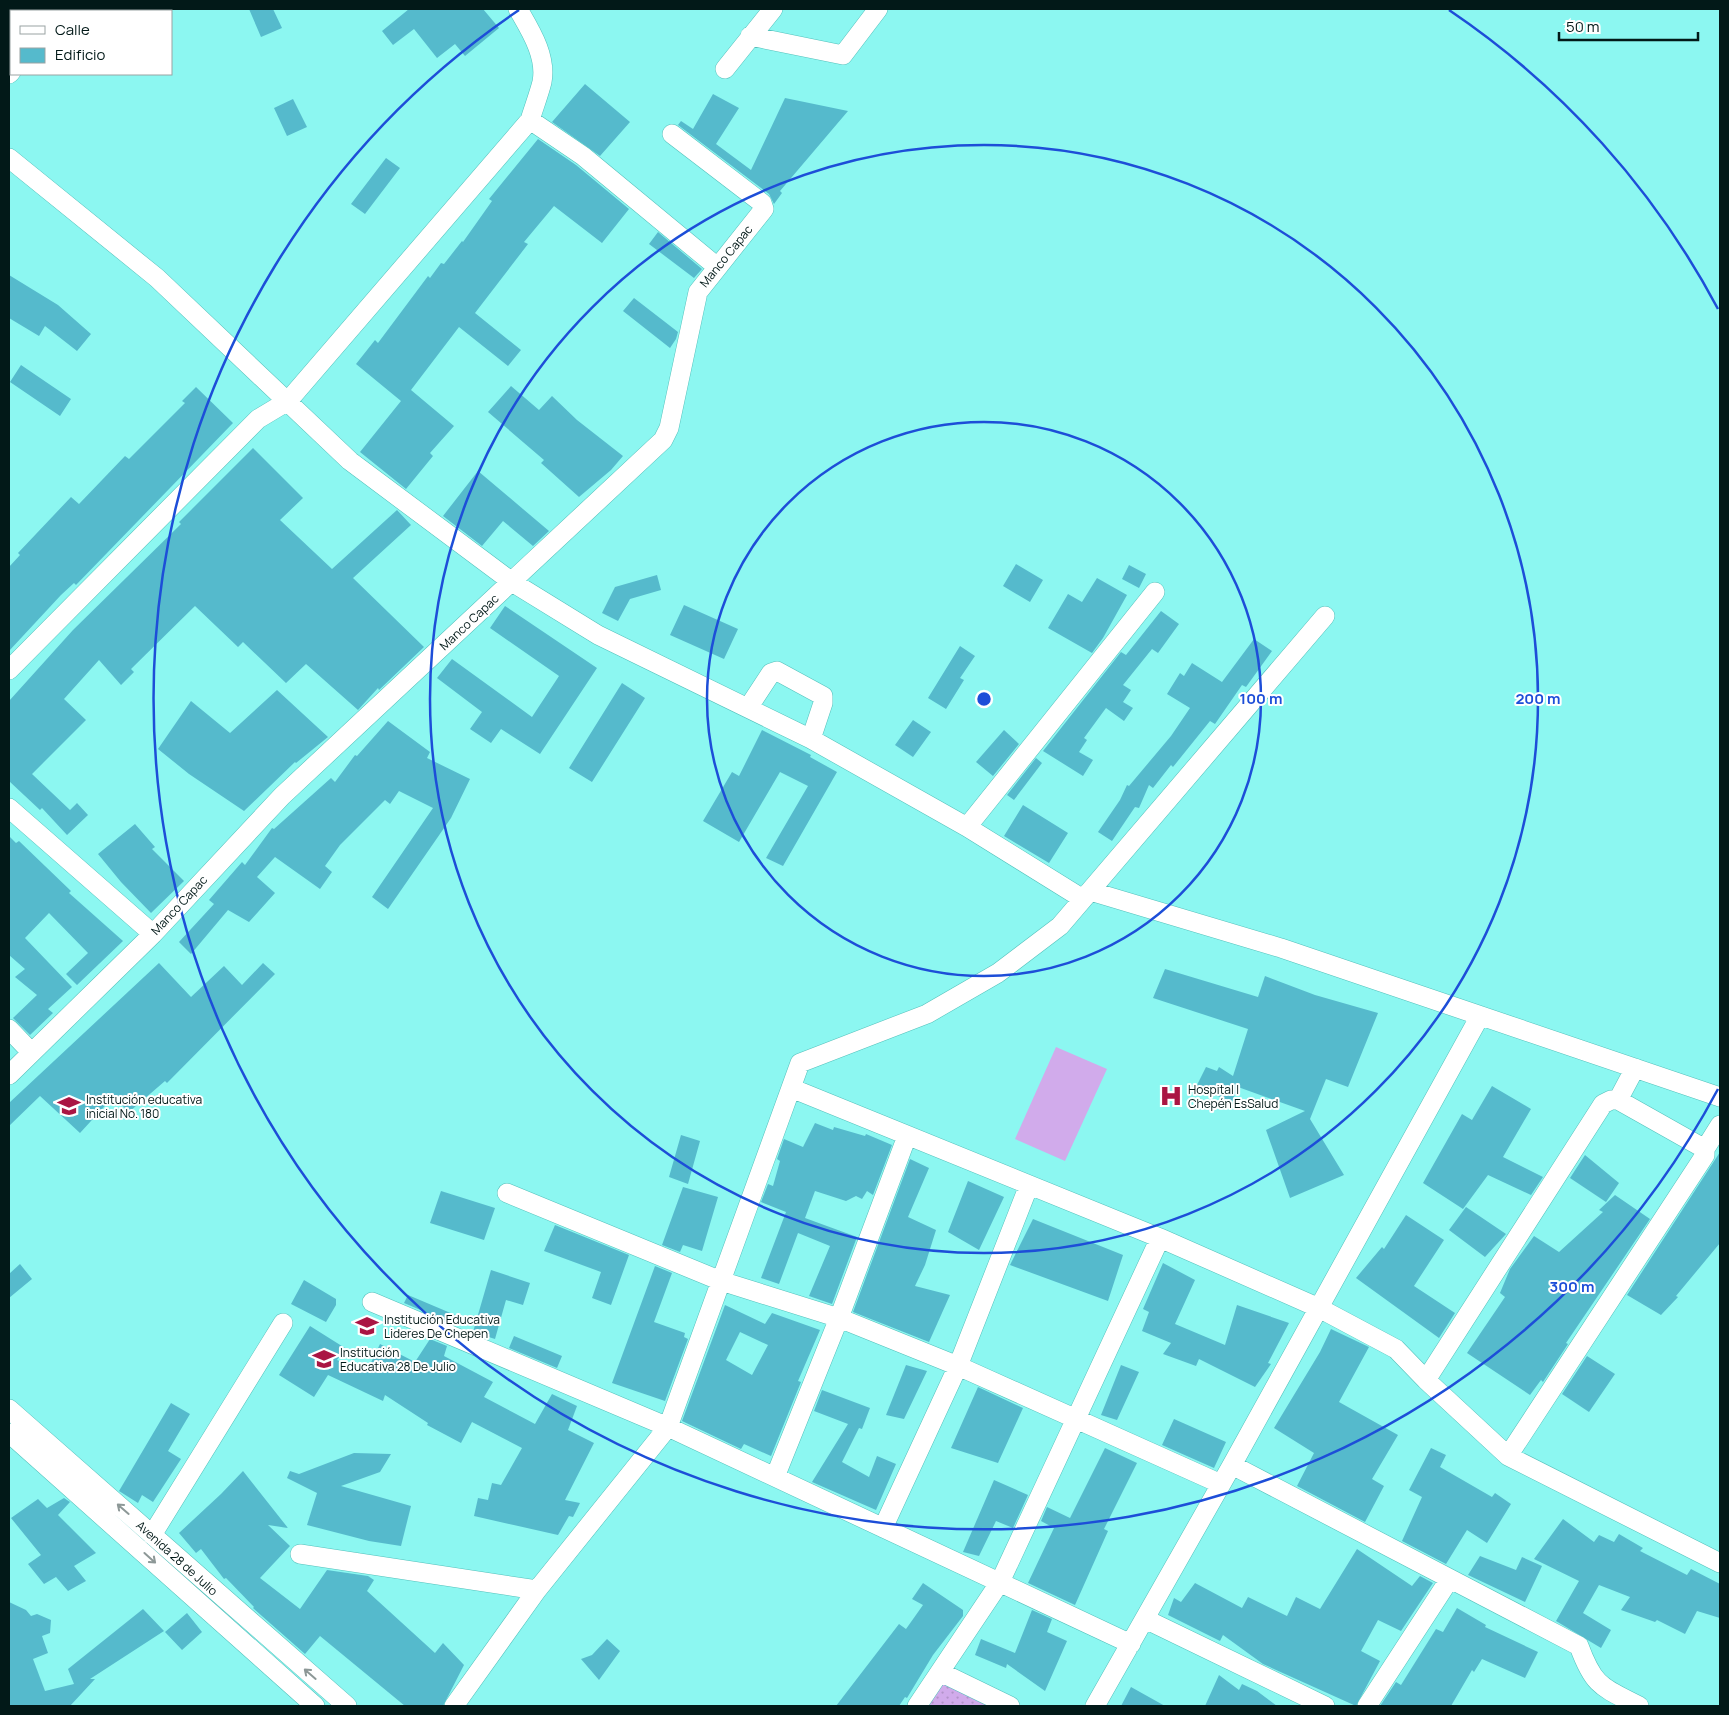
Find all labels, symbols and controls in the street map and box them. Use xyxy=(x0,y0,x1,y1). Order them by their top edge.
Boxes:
legend xyxy=(10,10,172,75)
scale bar xyxy=(1559,10,1698,42)
text: 50 m xyxy=(1566,16,1600,37)
text: Calle xyxy=(55,19,90,40)
text: Edificio xyxy=(55,44,106,65)
street label: Manco Capac xyxy=(696,221,757,291)
street label: Manco Capac xyxy=(436,590,503,654)
text: 100 m xyxy=(1240,688,1282,709)
text: 200 m xyxy=(1515,688,1561,709)
centre of rings xyxy=(975,690,993,708)
street label: Manco Capac xyxy=(147,871,211,938)
place label: Hospital I Chepén EsSalud xyxy=(1188,1081,1278,1112)
hospital icon: Hospital I Chepén EsSalud xyxy=(1158,1083,1184,1109)
place label: Institución educativa inicial No. 180 xyxy=(86,1091,202,1122)
school or university icon: Institución educativa inicial No. 180 xyxy=(56,1093,82,1119)
text: 300 m xyxy=(1550,1276,1594,1297)
place label: Institución Educativa Lideres De Chepen xyxy=(384,1311,500,1342)
school or university icon: Institución Educativa Lideres De Chepen xyxy=(354,1313,380,1339)
place label: Institución Educativa 28 De Julio xyxy=(340,1344,456,1375)
school or university icon: Institución Educativa 28 De Julio xyxy=(311,1346,337,1372)
one-way arrow xyxy=(116,1503,129,1515)
street label: Avenida 28 de Julio xyxy=(133,1517,221,1599)
one-way arrow xyxy=(144,1553,157,1564)
one-way arrow xyxy=(304,1669,317,1680)

